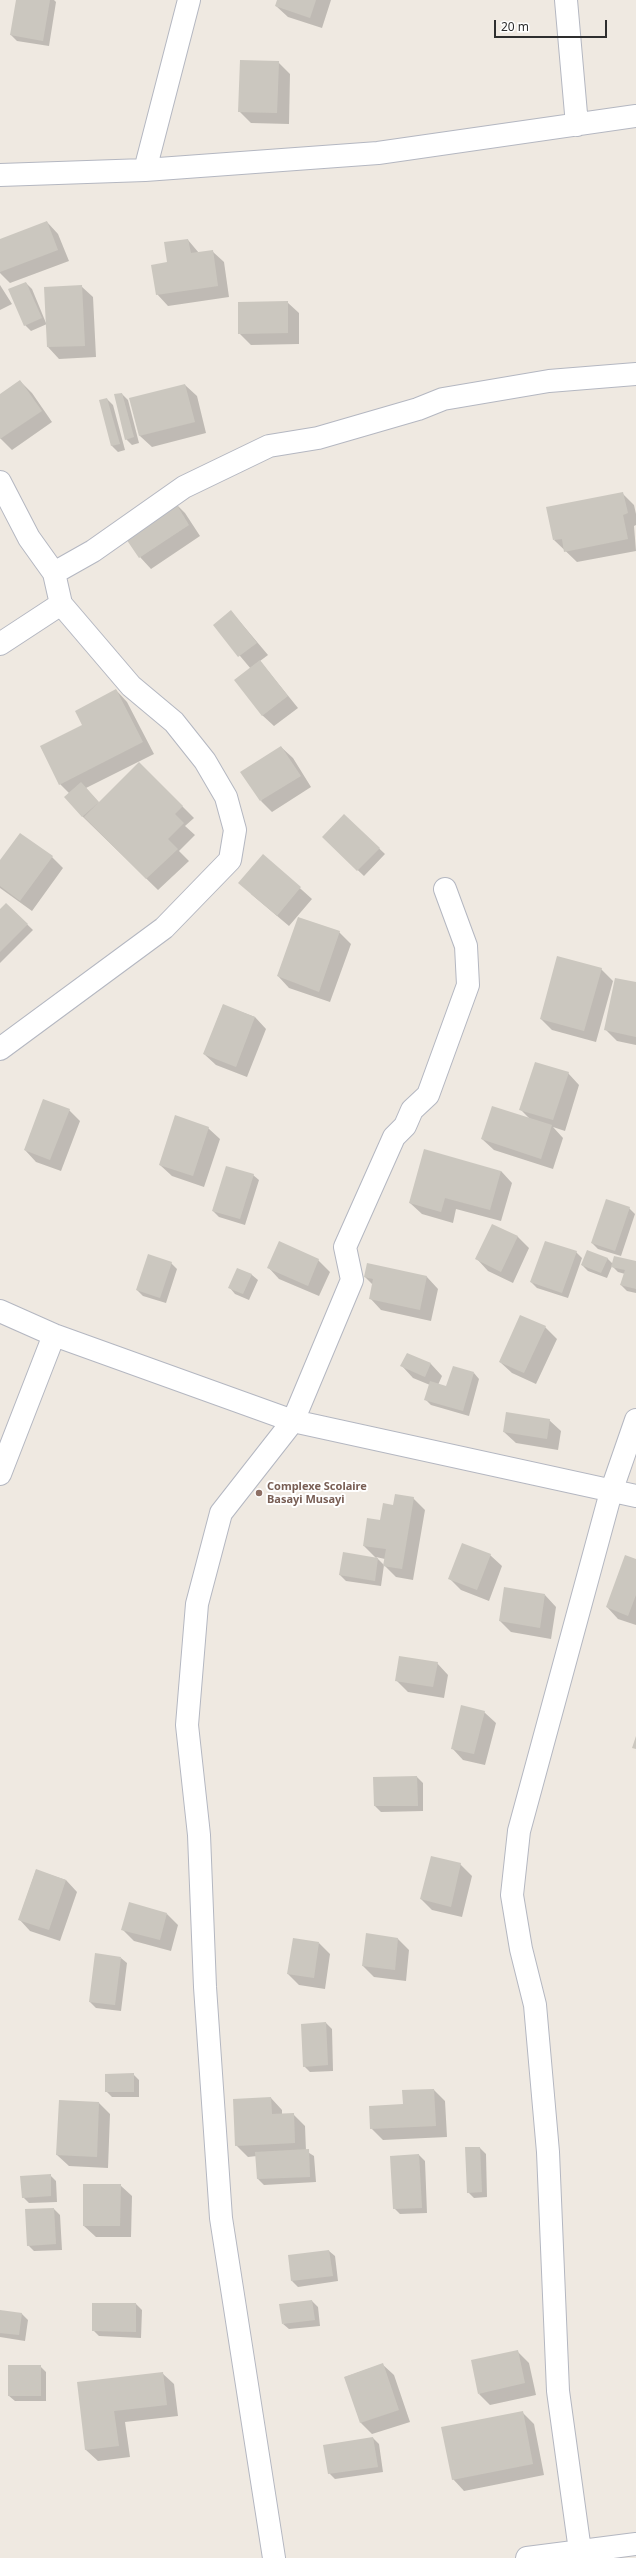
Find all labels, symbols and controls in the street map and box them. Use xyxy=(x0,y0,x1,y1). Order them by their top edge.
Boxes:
scale bar xyxy=(496,12,609,38)
text: 20 m xyxy=(501,18,529,35)
place label: Complexe Scolaire Basayi Musayi xyxy=(267,1480,367,1506)
marker: Complexe Scolaire Basayi Musayi xyxy=(254,1488,264,1498)

